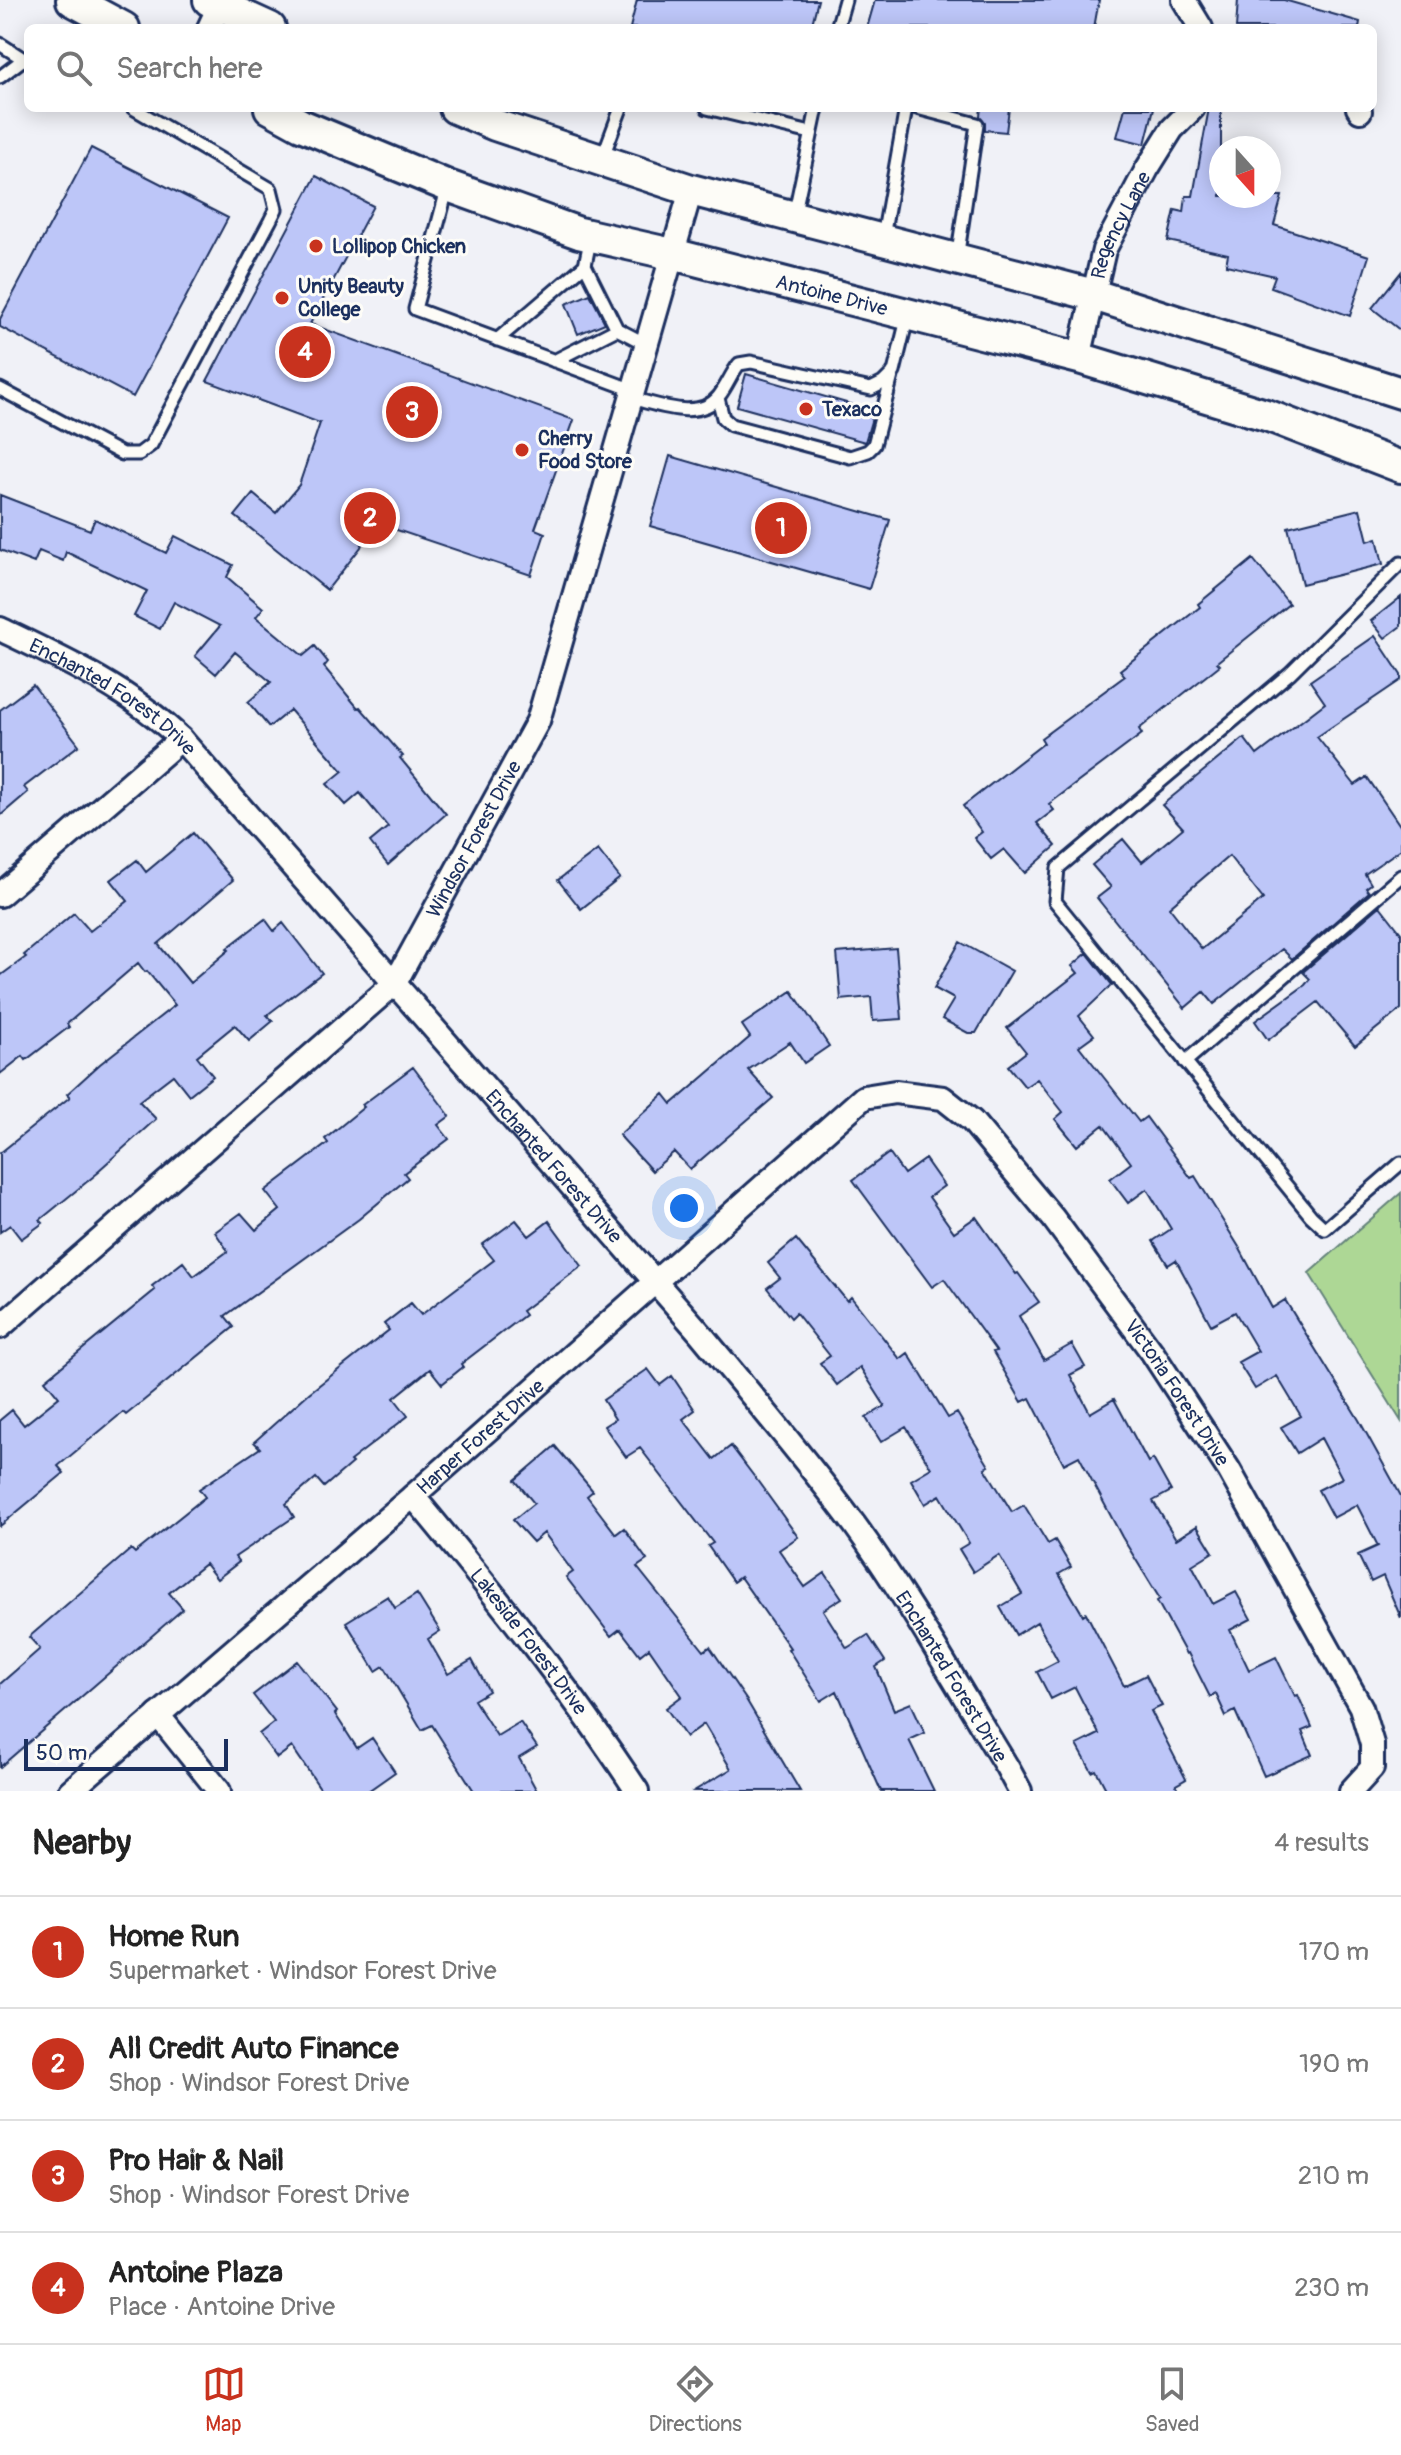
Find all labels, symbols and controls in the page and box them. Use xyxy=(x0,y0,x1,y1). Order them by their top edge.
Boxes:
search box xyxy=(24,24,1377,112)
icon: search xyxy=(52,46,96,90)
text: Search here xyxy=(116,50,263,87)
north arrow xyxy=(1209,136,1281,208)
street label: Regency Lane xyxy=(1086,167,1157,281)
place label: Lollipop Chicken xyxy=(332,234,466,259)
marker: Lollipop Chicken xyxy=(307,237,325,255)
street label: Antoine Drive xyxy=(773,269,890,322)
place label: Unity Beauty College xyxy=(298,274,404,322)
marker: Unity Beauty College xyxy=(273,289,291,307)
pin: 4 xyxy=(279,322,331,382)
pin: 3 xyxy=(386,382,438,442)
place label: Texaco xyxy=(821,397,882,422)
marker: Texaco xyxy=(797,400,815,418)
place label: Cherry Food Store xyxy=(538,426,633,474)
marker: Cherry Food Store xyxy=(513,441,531,459)
pin: 2 xyxy=(344,488,396,548)
pin: 1 xyxy=(755,498,807,558)
street label: Enchanted Forest Drive xyxy=(25,633,201,761)
street label: Windsor Forest Drive xyxy=(421,756,527,922)
street label: Enchanted Forest Drive xyxy=(480,1085,628,1248)
your location xyxy=(664,1188,704,1228)
street label: Victoria Forest Drive xyxy=(1119,1314,1235,1471)
street label: Harper Forest Drive xyxy=(411,1374,550,1500)
street label: Lakeside Forest Drive xyxy=(464,1563,593,1720)
street label: Enchanted Forest Drive xyxy=(890,1586,1013,1767)
scale bar xyxy=(24,1735,228,1771)
text: 50 m xyxy=(36,1739,87,1767)
text: Nearby xyxy=(32,1822,131,1865)
text: 4 results xyxy=(1274,1827,1369,1859)
text: Home Run xyxy=(108,1918,240,1955)
text: 1 xyxy=(53,1936,63,1968)
text: 170 m xyxy=(1299,1936,1369,1968)
text: Supermarket · Windsor Forest Drive xyxy=(108,1955,497,1987)
text: All Credit Auto Finance xyxy=(108,2030,399,2067)
text: 2 xyxy=(51,2048,65,2080)
text: 190 m xyxy=(1299,2048,1369,2080)
text: Shop · Windsor Forest Drive xyxy=(108,2067,409,2099)
text: Pro Hair & Nail xyxy=(108,2142,284,2179)
text: 3 xyxy=(51,2160,65,2192)
text: 210 m xyxy=(1298,2160,1369,2192)
text: Shop · Windsor Forest Drive xyxy=(108,2179,409,2211)
text: Antoine Plaza xyxy=(108,2254,283,2291)
text: 4 xyxy=(50,2272,66,2304)
text: 230 m xyxy=(1294,2272,1369,2304)
text: Place · Antoine Drive xyxy=(108,2291,335,2323)
tab: Map xyxy=(202,2362,246,2438)
tab: Directions xyxy=(649,2362,742,2438)
tab: Saved xyxy=(1145,2362,1199,2438)

